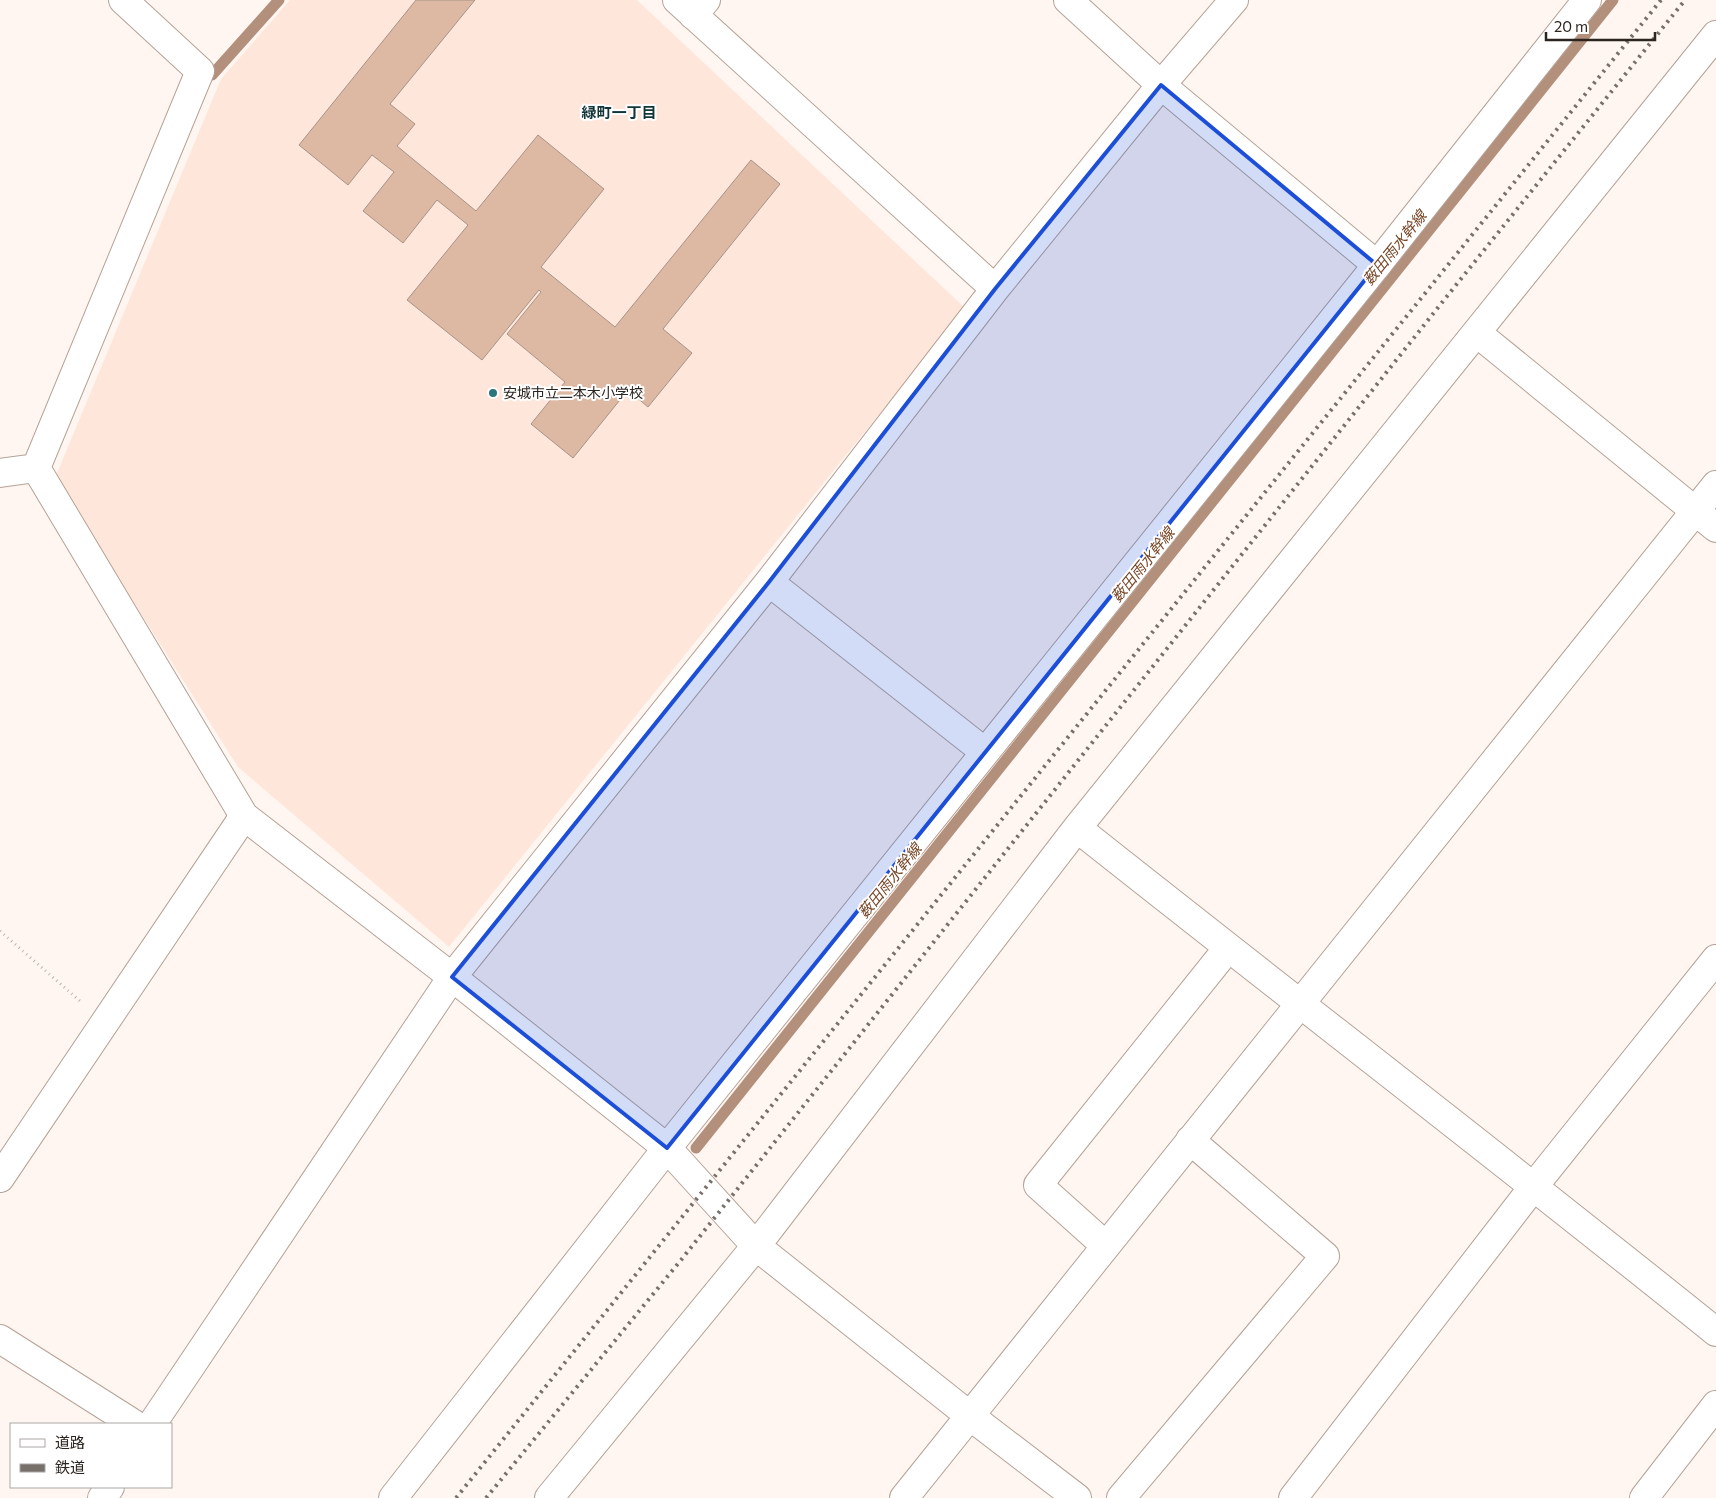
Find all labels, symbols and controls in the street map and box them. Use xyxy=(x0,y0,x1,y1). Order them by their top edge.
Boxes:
scale bar xyxy=(1546,10,1655,42)
text: 20 m xyxy=(1554,17,1588,35)
district label: 緑町一丁目 xyxy=(581,103,657,121)
water label: 薮田雨水幹線 xyxy=(1359,205,1431,288)
place label: 安城市立二本木小学校 xyxy=(503,384,643,401)
marker: 安城市立二本木小学校 xyxy=(487,387,499,399)
water label: 薮田雨水幹線 xyxy=(1107,522,1179,605)
water label: 薮田雨水幹線 xyxy=(854,838,926,921)
legend xyxy=(10,1423,172,1488)
text: 道路 xyxy=(55,1433,85,1451)
text: 鉄道 xyxy=(55,1458,85,1476)

